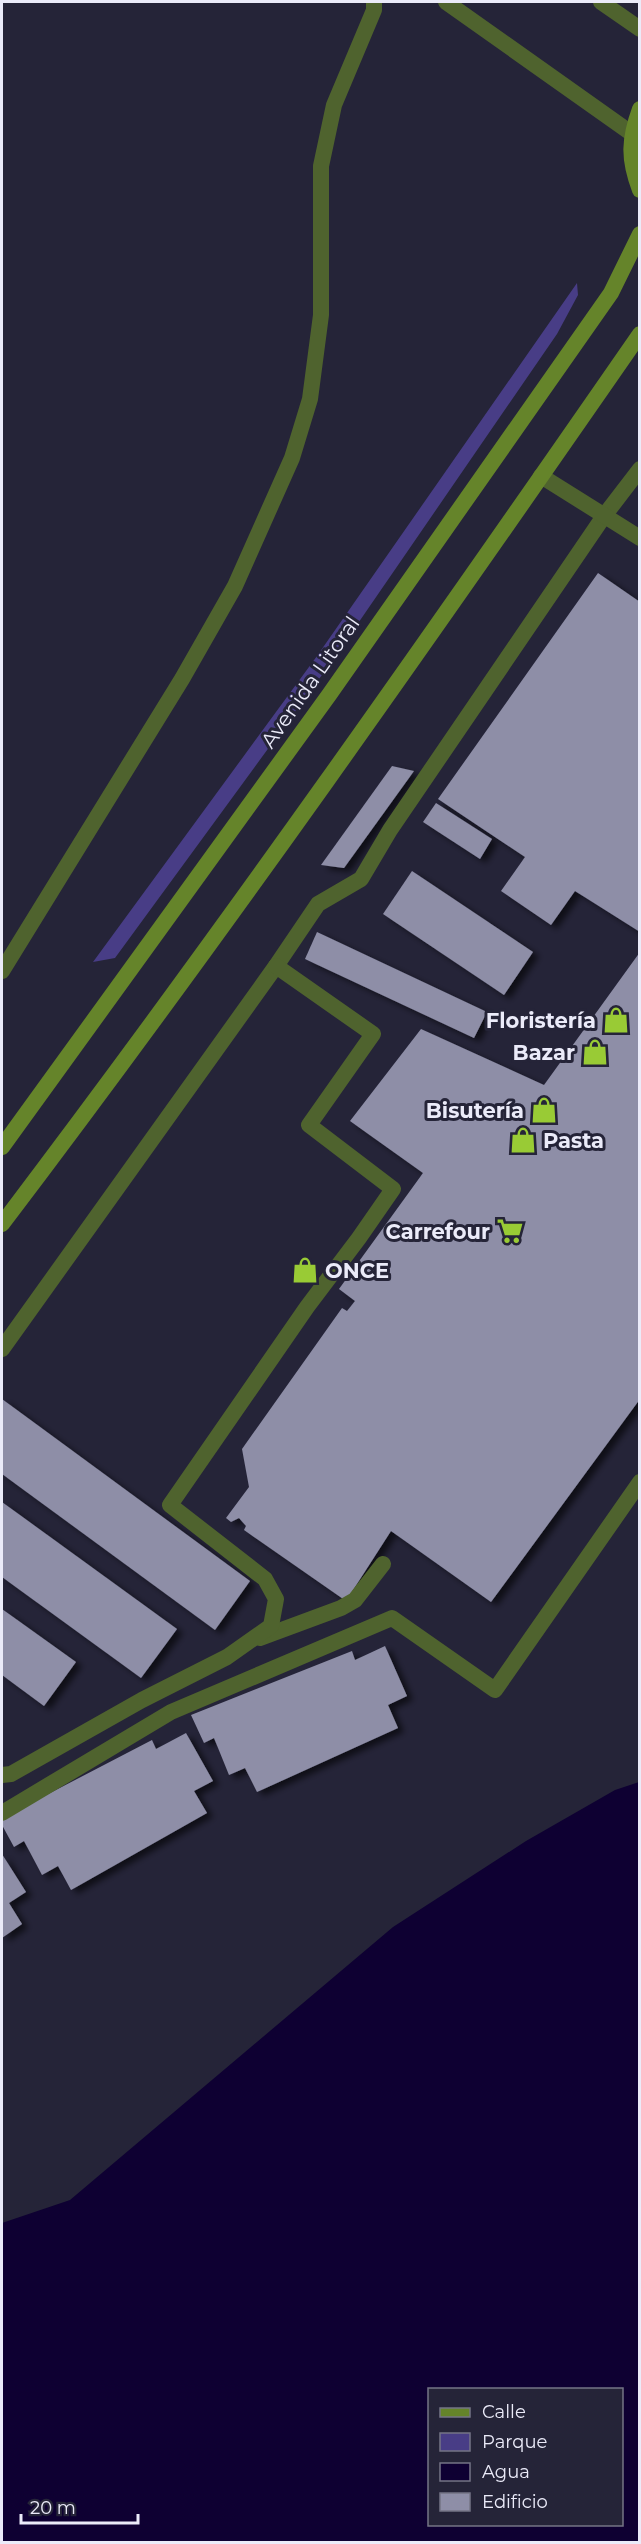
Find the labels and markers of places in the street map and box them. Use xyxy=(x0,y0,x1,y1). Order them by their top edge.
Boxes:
shop icon: Floristería xyxy=(601,1005,631,1035)
place label: Floristería xyxy=(486,1008,596,1033)
shop icon: Bazar xyxy=(580,1037,610,1067)
place label: Bazar xyxy=(513,1040,575,1065)
shop icon: Bisutería xyxy=(529,1095,559,1125)
place label: Bisutería xyxy=(426,1098,524,1123)
shop icon: Pasta xyxy=(508,1125,538,1155)
place label: Pasta xyxy=(543,1128,604,1153)
supermarket icon: Carrefour xyxy=(495,1216,525,1246)
place label: Carrefour xyxy=(386,1219,490,1244)
shop icon: ONCE xyxy=(290,1255,320,1285)
place label: ONCE xyxy=(325,1258,389,1283)

